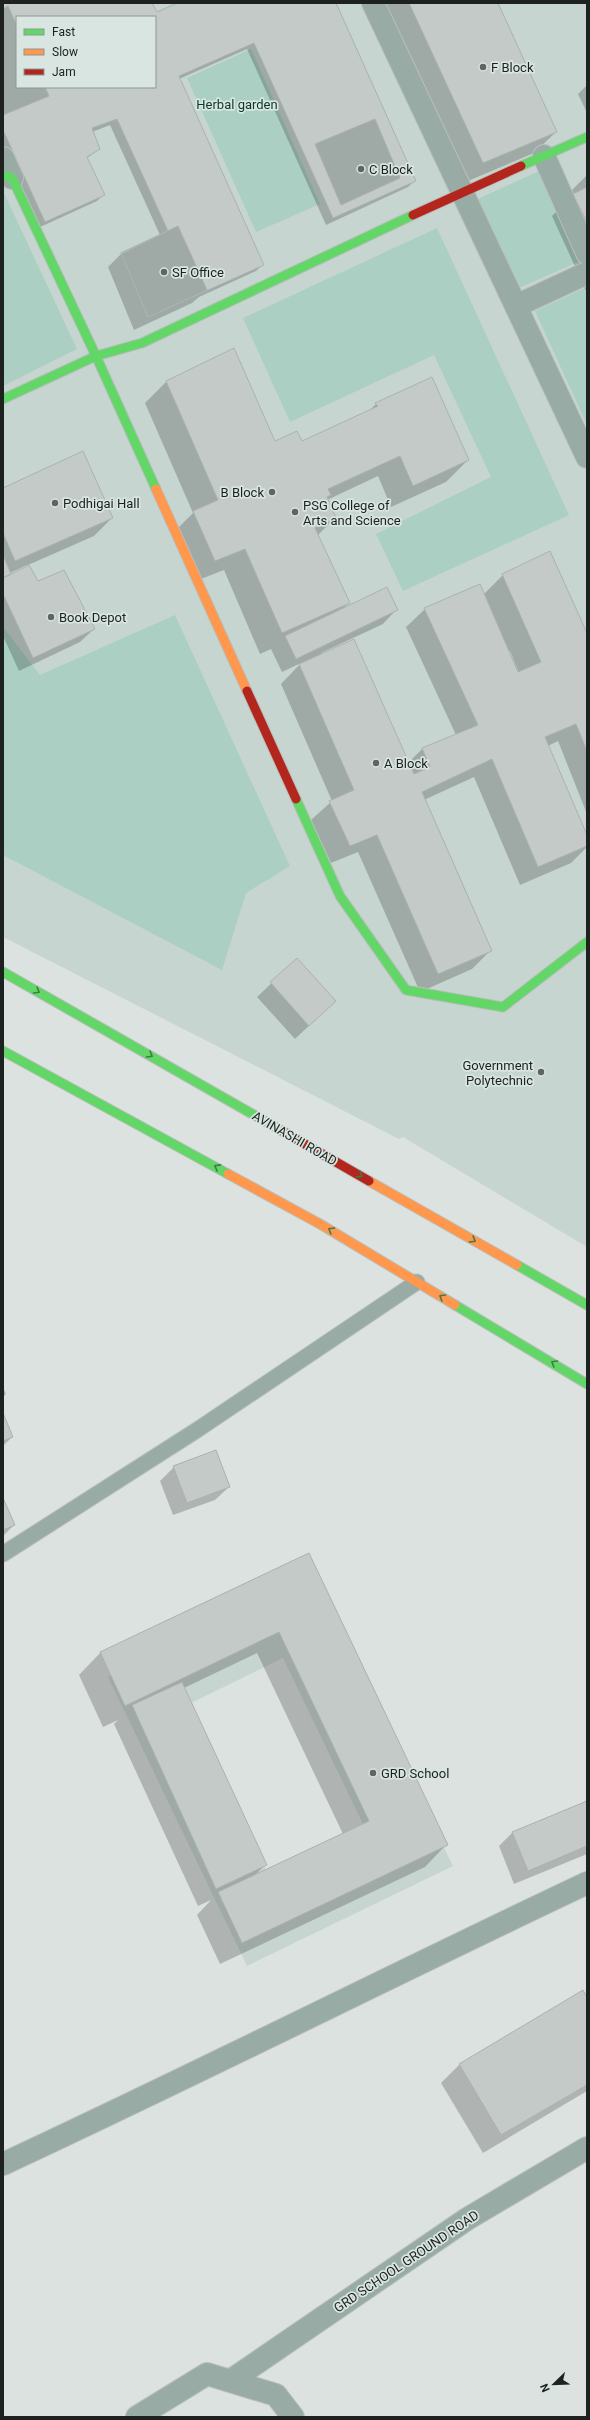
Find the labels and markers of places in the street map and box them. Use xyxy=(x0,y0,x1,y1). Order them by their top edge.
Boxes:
place label: F Block xyxy=(491,60,534,75)
marker: F Block xyxy=(478,62,488,72)
place label: C Block xyxy=(369,162,413,177)
marker: C Block xyxy=(356,164,366,174)
place label: SF Office xyxy=(172,265,224,280)
marker: SF Office xyxy=(159,267,169,277)
place label: B Block xyxy=(221,485,264,500)
marker: B Block xyxy=(267,487,277,497)
place label: Podhigai Hall xyxy=(63,496,140,511)
marker: Podhigai Hall xyxy=(50,498,60,508)
place label: PSG College of Arts and Science xyxy=(303,498,401,528)
marker: PSG College of Arts and Science xyxy=(290,507,300,517)
place label: Book Depot xyxy=(59,610,126,625)
marker: Book Depot xyxy=(46,612,56,622)
place label: A Block xyxy=(384,756,428,771)
marker: A Block xyxy=(371,758,381,768)
place label: Government Polytechnic xyxy=(462,1058,533,1088)
marker: Government Polytechnic xyxy=(536,1067,546,1077)
place label: GRD School xyxy=(381,1766,449,1781)
marker: GRD School xyxy=(368,1768,378,1778)

